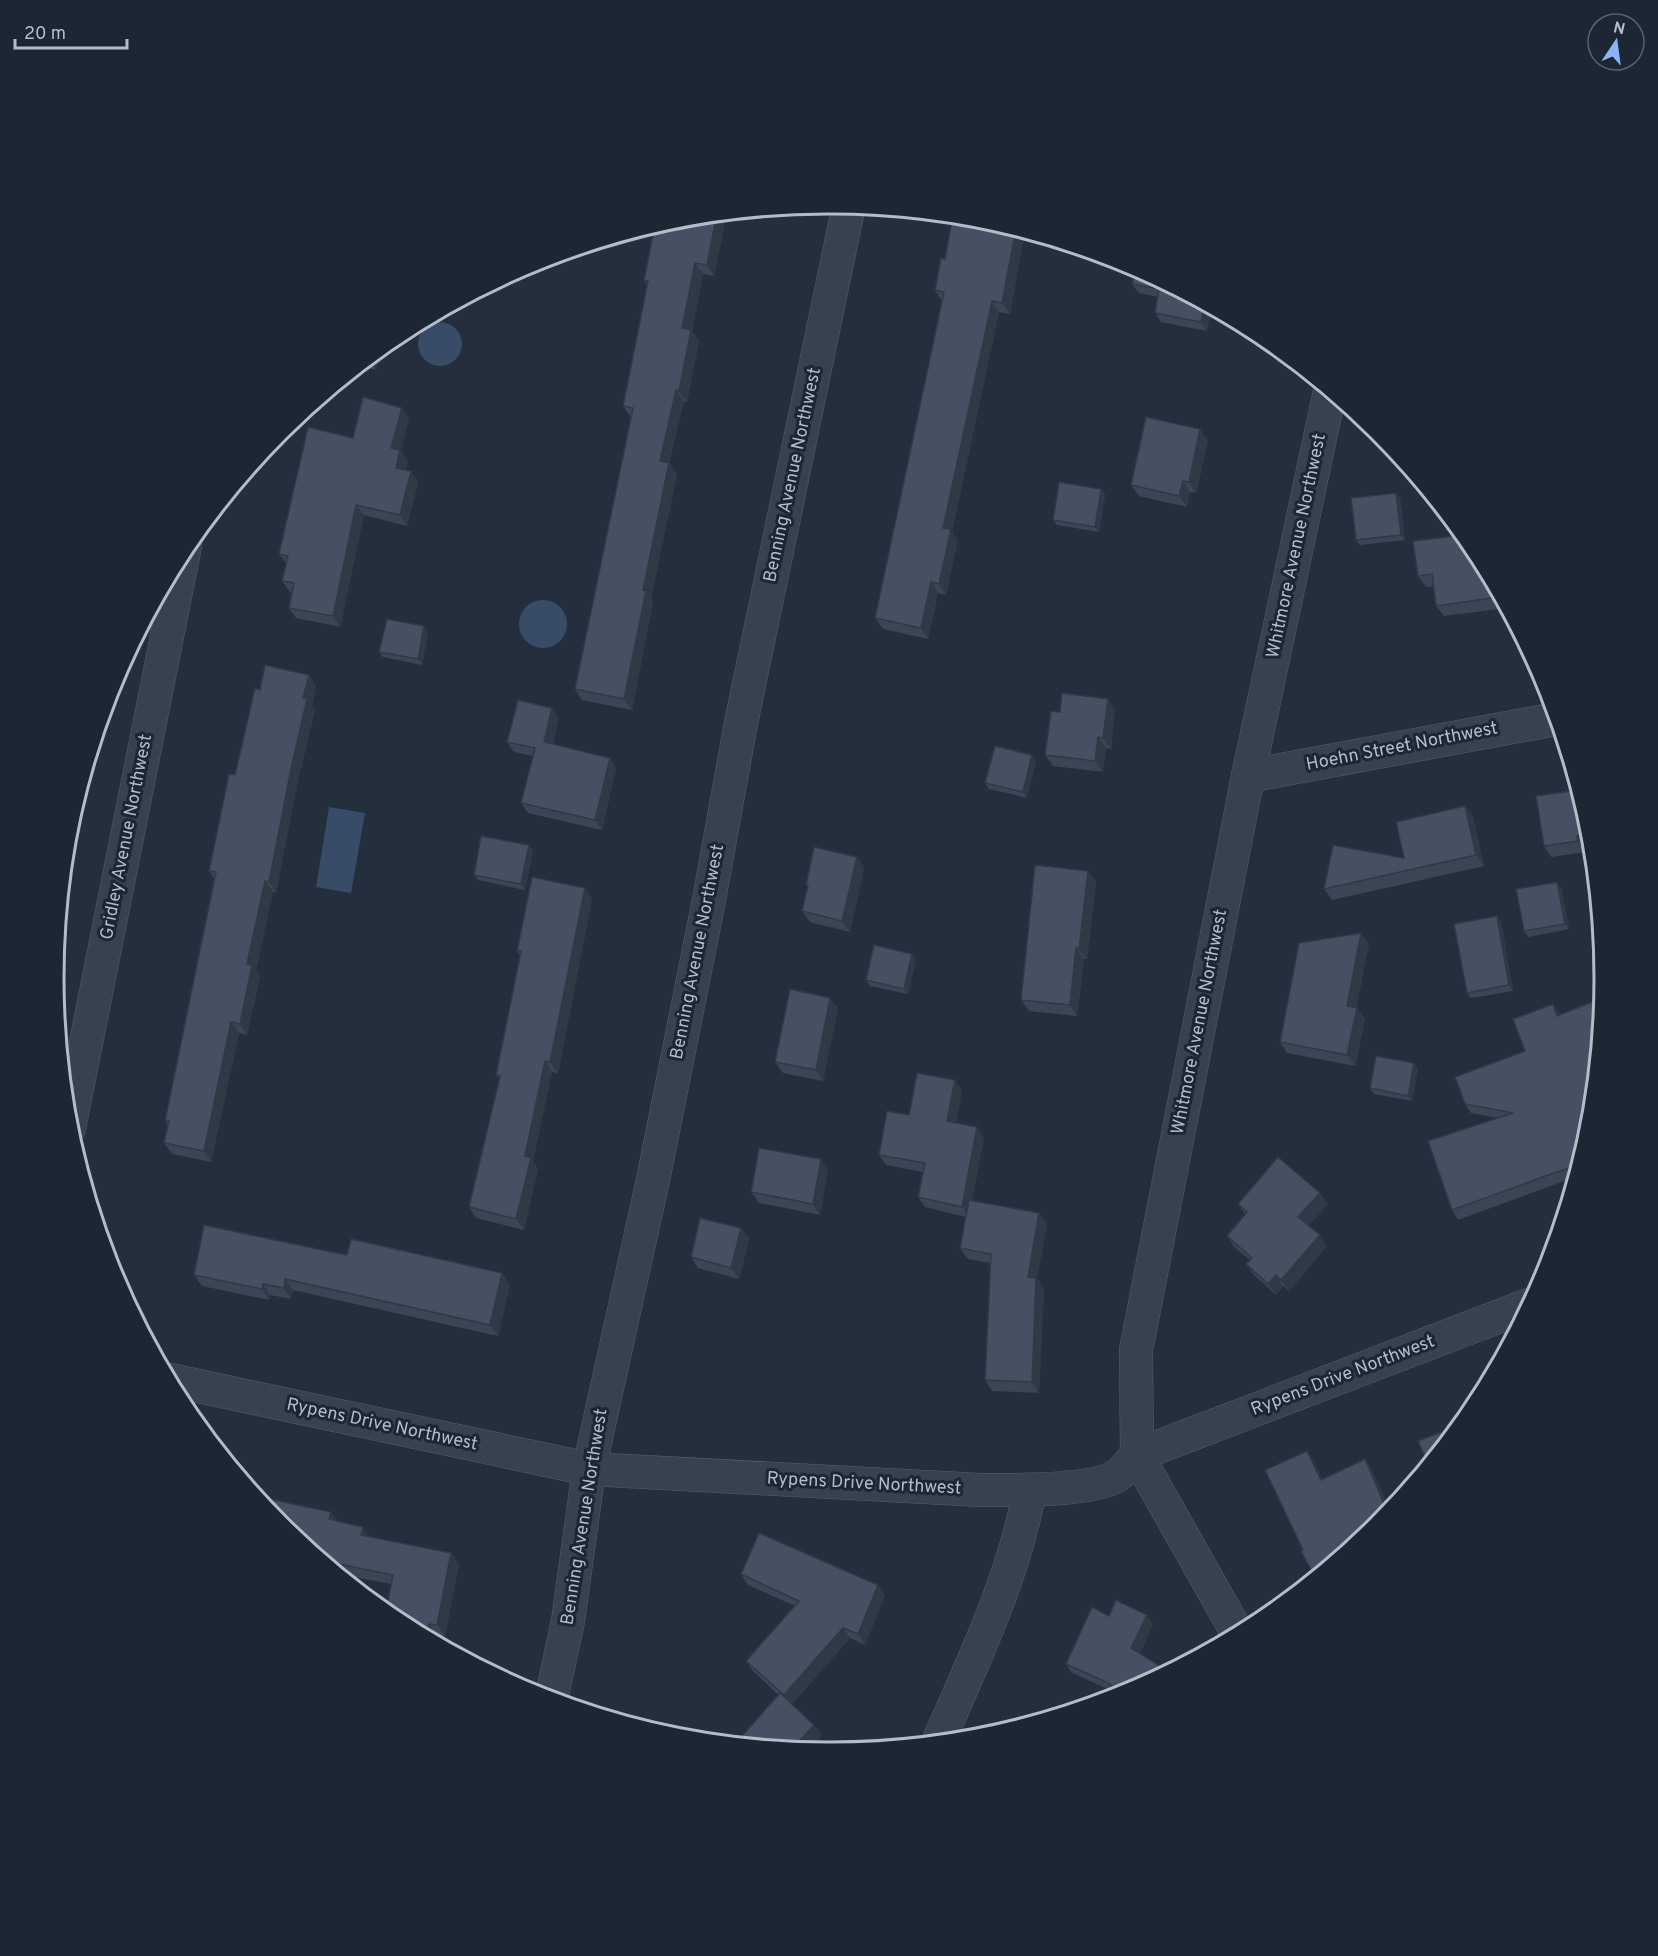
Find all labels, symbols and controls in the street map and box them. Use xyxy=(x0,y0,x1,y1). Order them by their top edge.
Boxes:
scale bar xyxy=(15,12,128,50)
north arrow xyxy=(1586,12,1646,72)
text: N xyxy=(1611,18,1627,40)
text: 20 m xyxy=(24,23,66,46)
street label: Benning Avenue Northwest xyxy=(759,365,827,585)
street label: Whitmore Avenue Northwest xyxy=(1262,432,1332,660)
street label: Hoehn Street Northwest xyxy=(1304,717,1500,777)
street label: Gridley Avenue Northwest xyxy=(96,732,158,942)
street label: Benning Avenue Northwest xyxy=(666,842,730,1062)
street label: Whitmore Avenue Northwest xyxy=(1167,907,1233,1137)
street label: Rypens Drive Northwest xyxy=(1248,1330,1438,1422)
street label: Rypens Drive Northwest xyxy=(284,1393,480,1457)
street label: Benning Avenue Northwest xyxy=(557,1407,613,1627)
street label: Rypens Drive Northwest xyxy=(766,1467,962,1501)

